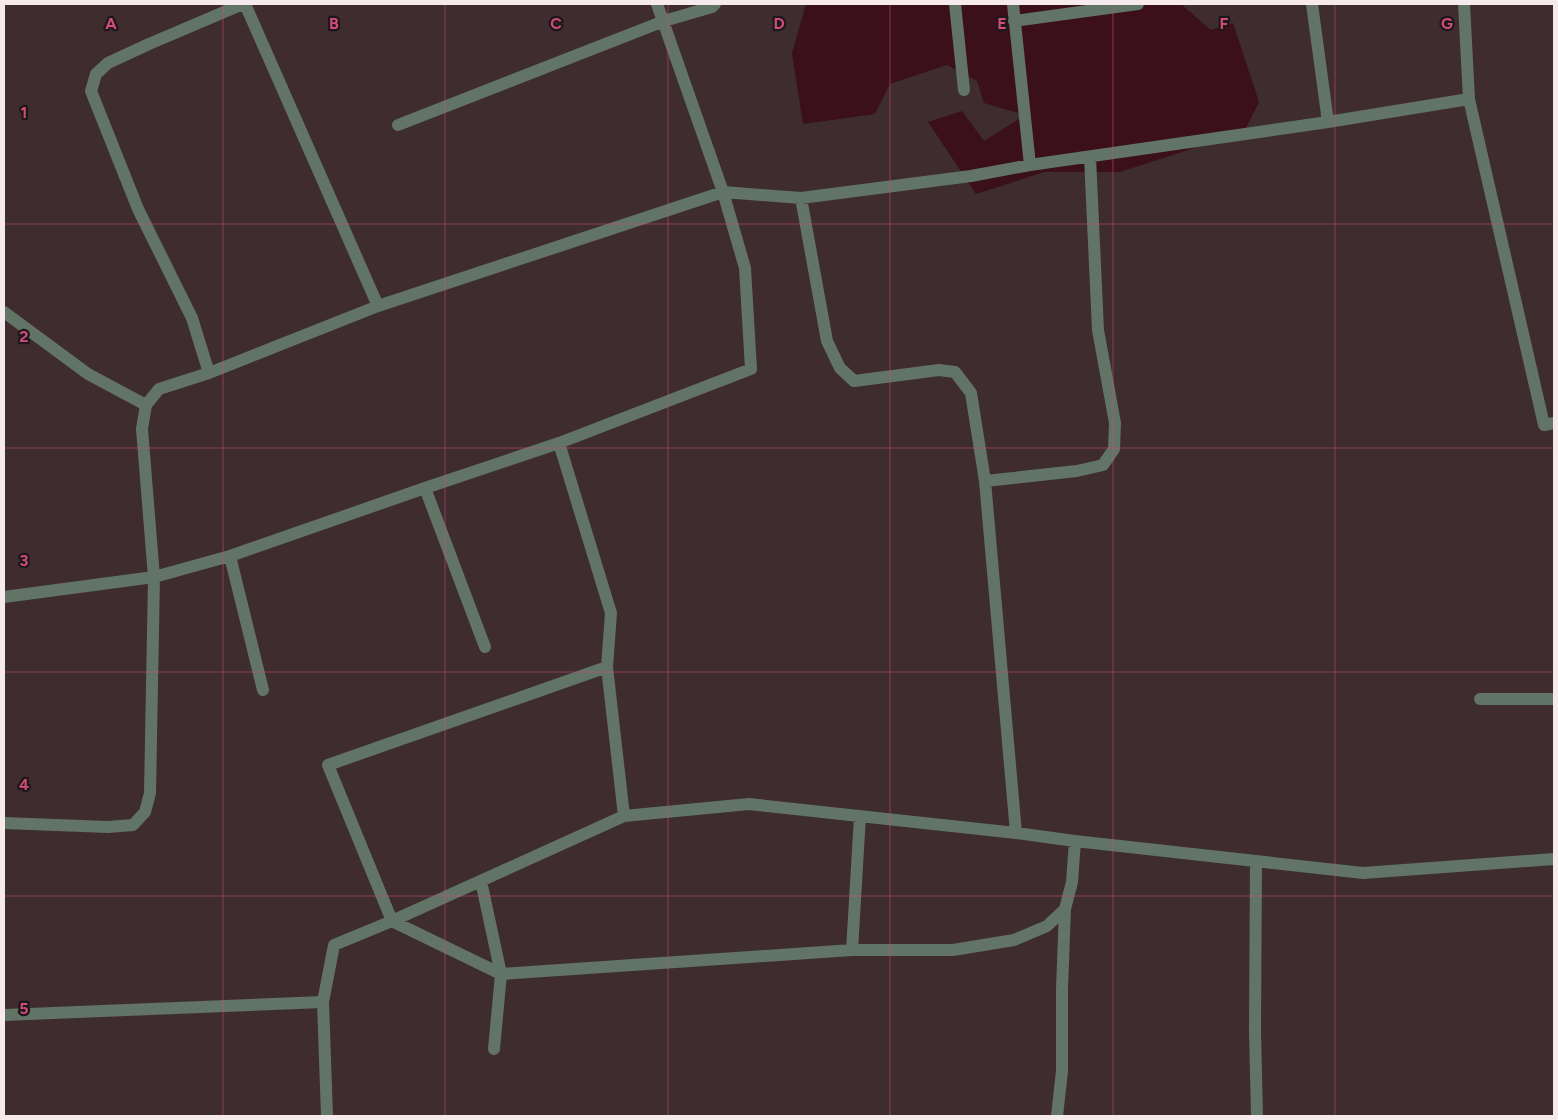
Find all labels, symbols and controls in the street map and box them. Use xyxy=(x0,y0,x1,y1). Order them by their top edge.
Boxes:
text: A xyxy=(105,14,117,33)
text: B xyxy=(329,14,339,33)
text: C xyxy=(550,14,562,33)
text: D xyxy=(773,14,785,33)
text: E xyxy=(997,14,1007,33)
text: F xyxy=(1220,14,1229,33)
text: G xyxy=(1441,14,1453,33)
text: 1 xyxy=(21,103,27,122)
text: 2 xyxy=(19,327,29,346)
text: 3 xyxy=(20,551,29,570)
text: 4 xyxy=(19,775,29,794)
text: 5 xyxy=(19,999,29,1018)

